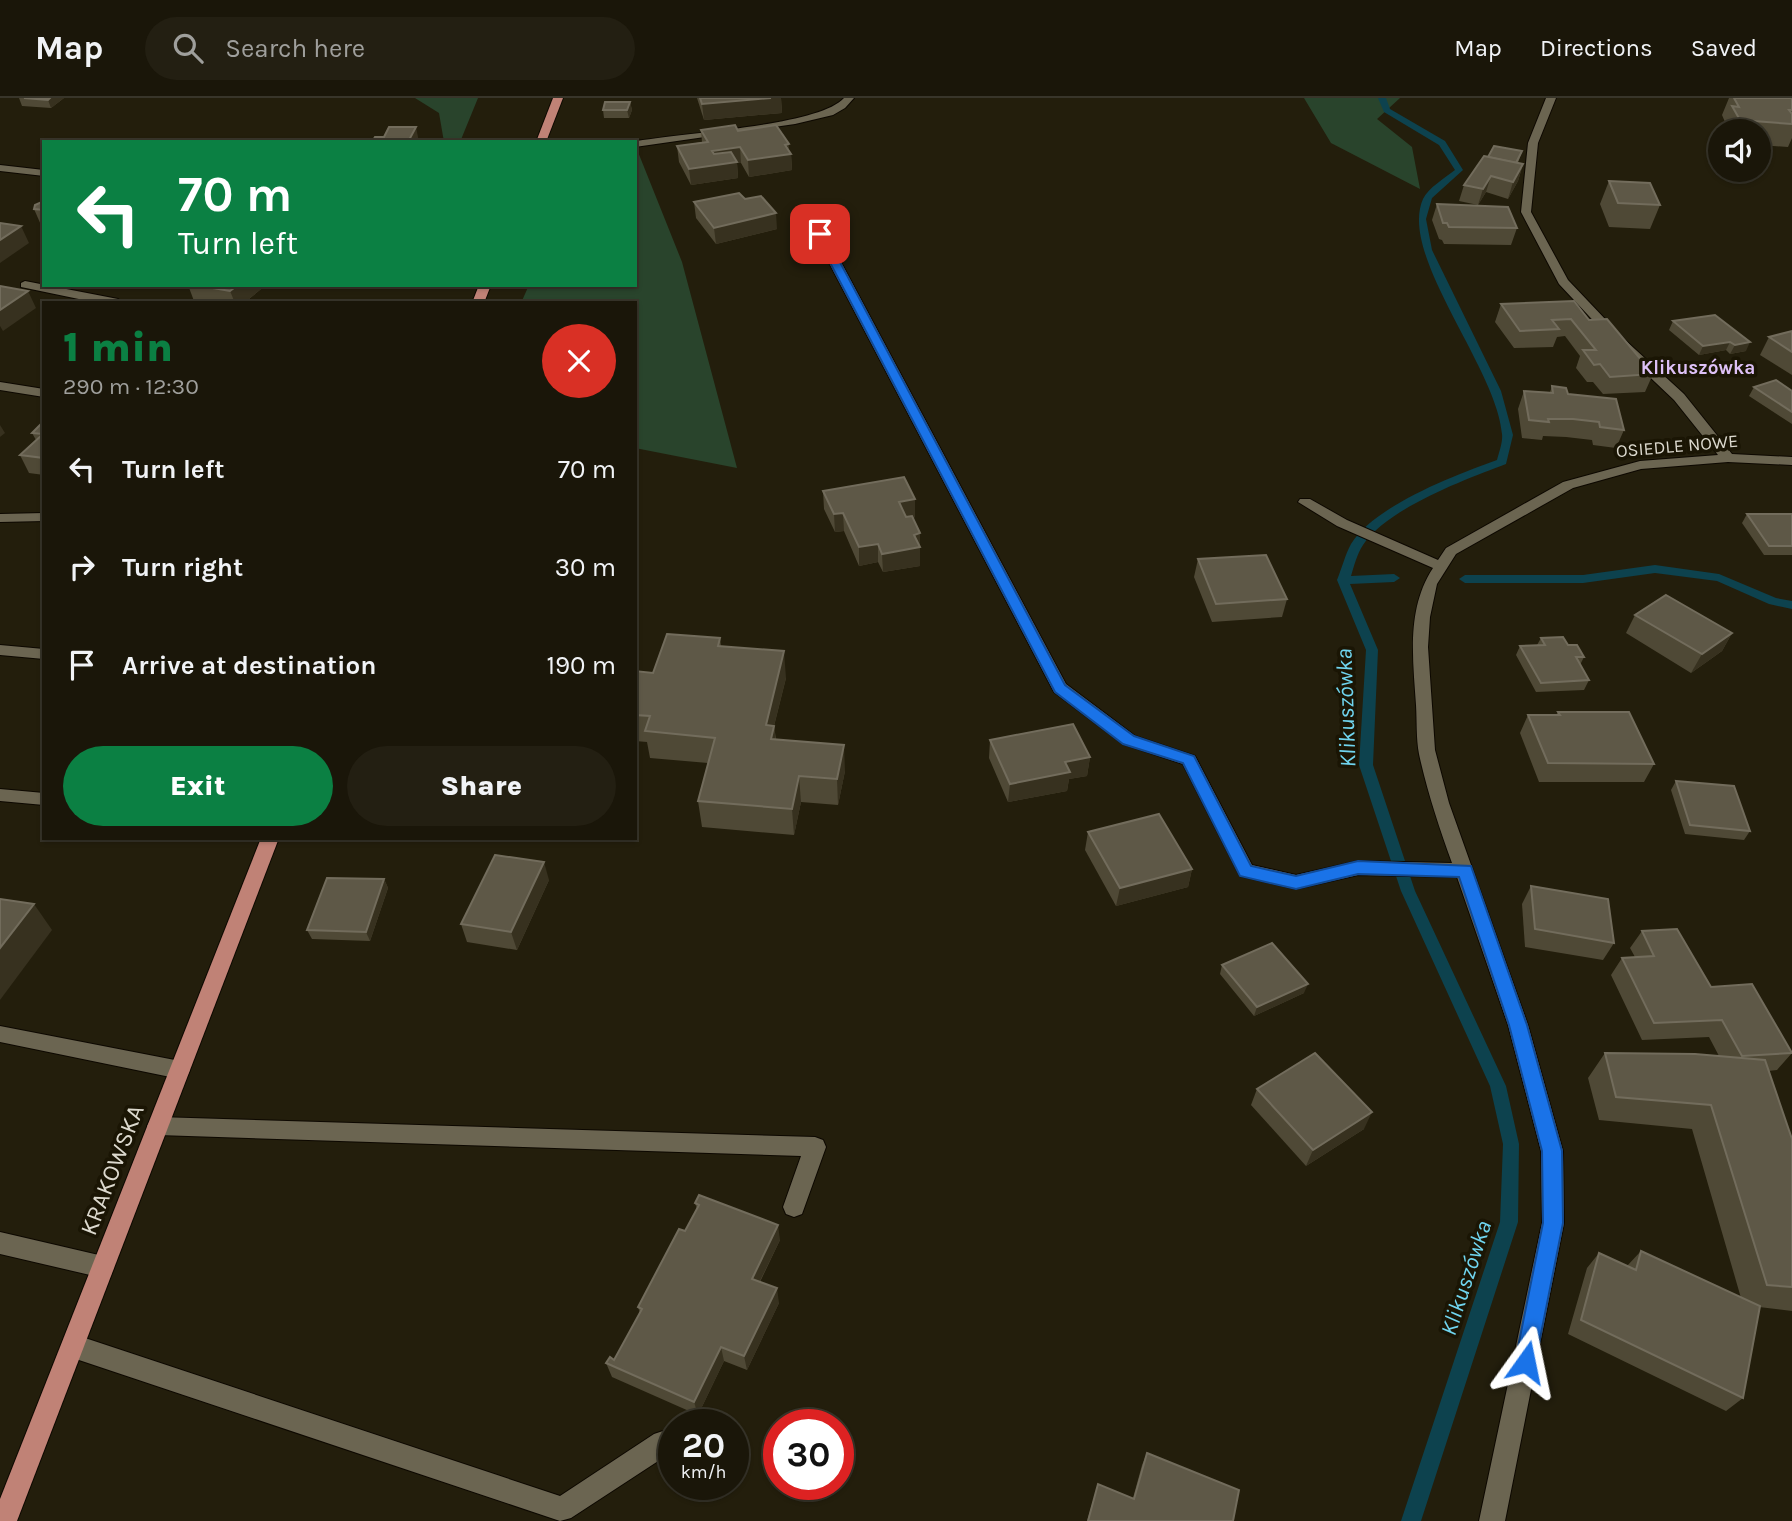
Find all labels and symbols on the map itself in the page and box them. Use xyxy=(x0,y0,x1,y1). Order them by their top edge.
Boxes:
pin xyxy=(790,204,850,264)
district label: Klikuszówka xyxy=(1641,357,1755,379)
street label: OSIEDLE NOWE xyxy=(1615,430,1739,462)
water label: Klikuszówka xyxy=(1330,648,1362,768)
street label: KRAKOWSKA xyxy=(74,1101,150,1239)
water label: Klikuszówka xyxy=(1435,1217,1497,1339)
position arrow xyxy=(1489,1325,1563,1399)
speed limit sign: 30 xyxy=(763,1409,854,1500)

